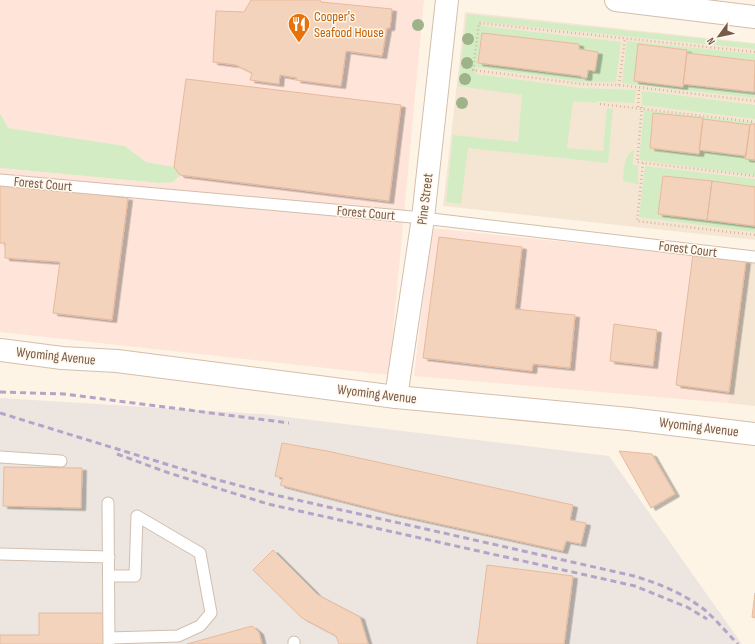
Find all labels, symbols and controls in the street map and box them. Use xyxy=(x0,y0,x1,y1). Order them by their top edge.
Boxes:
place label: Cooper's Seafood House xyxy=(314,8,384,41)
restaurant icon: Cooper's Seafood House xyxy=(286,11,312,44)
north arrow xyxy=(699,16,739,56)
text: N xyxy=(704,35,718,47)
street label: Pine Street xyxy=(413,172,437,226)
street label: Forest Court xyxy=(13,173,73,195)
street label: Forest Court xyxy=(336,202,396,224)
street label: Forest Court xyxy=(658,237,718,261)
street label: Wyoming Avenue xyxy=(15,343,97,369)
street label: Wyoming Avenue xyxy=(336,381,418,407)
street label: Wyoming Avenue xyxy=(658,414,740,440)

